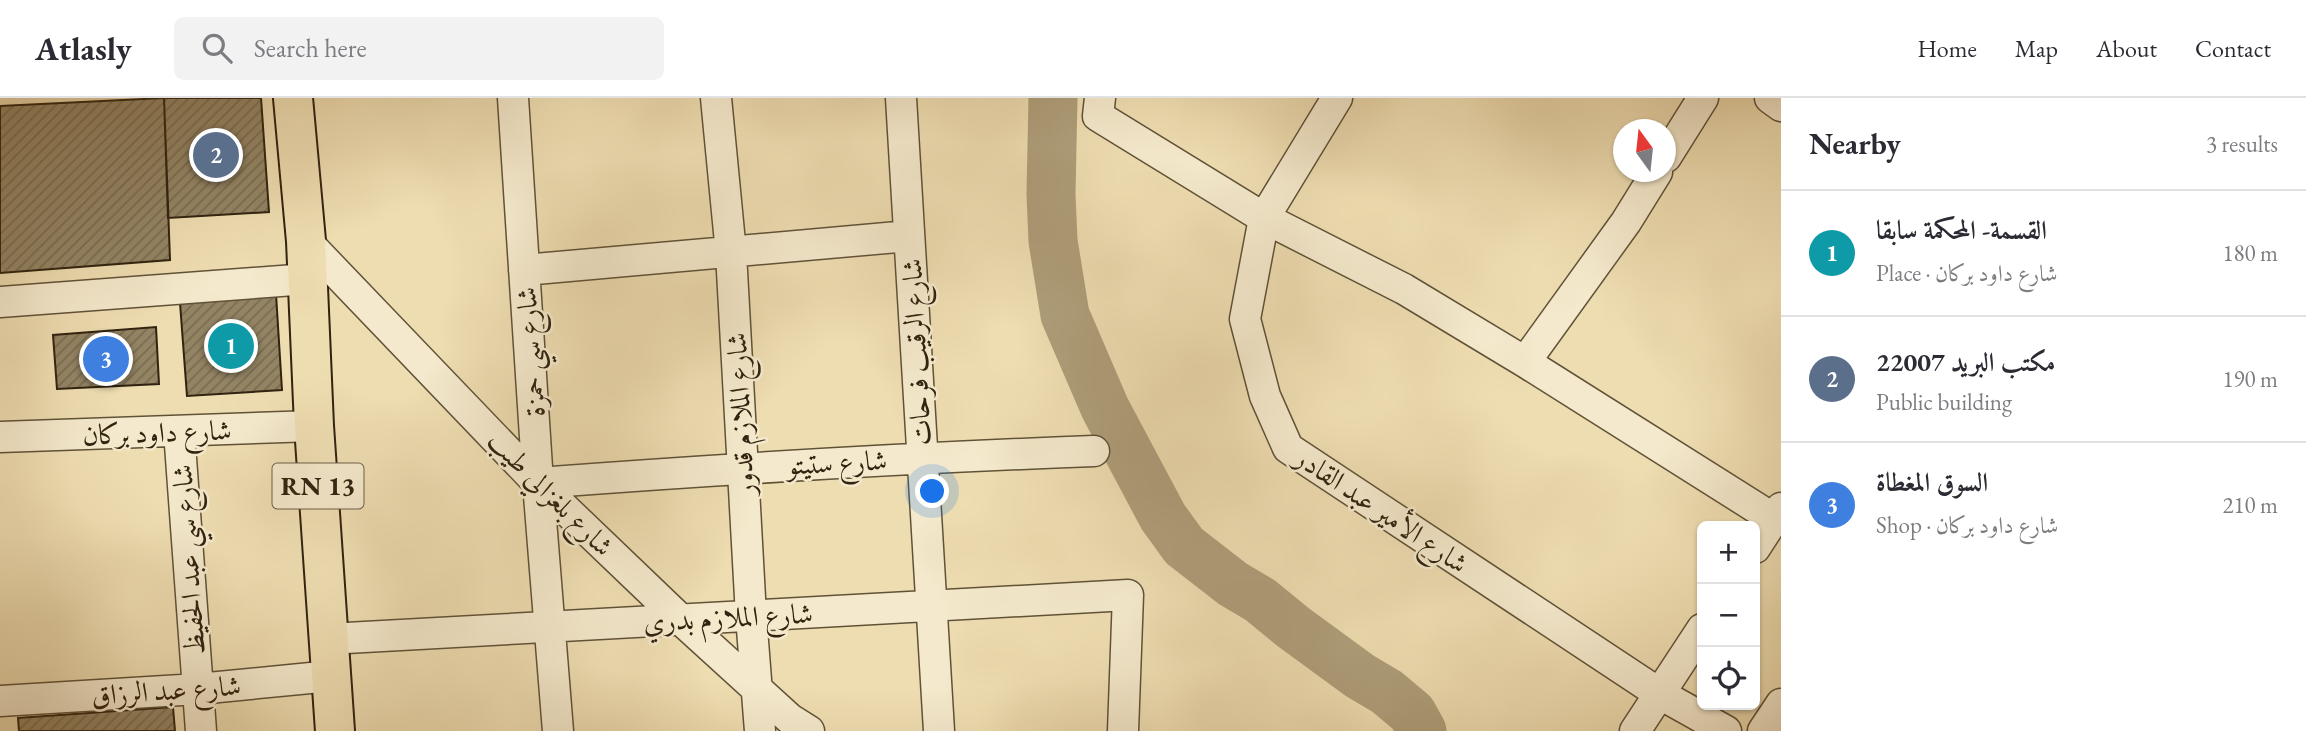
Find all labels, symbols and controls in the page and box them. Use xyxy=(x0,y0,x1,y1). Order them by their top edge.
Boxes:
search box xyxy=(174,17,664,80)
text: Atlasly xyxy=(35,27,132,70)
icon: search xyxy=(198,29,236,67)
text: Search here xyxy=(254,31,367,65)
text: Home xyxy=(1917,33,1977,64)
text: Map xyxy=(2015,33,2058,64)
text: About xyxy=(2096,33,2157,64)
text: Contact xyxy=(2195,33,2271,64)
north arrow xyxy=(1613,119,1676,182)
text: Nearby xyxy=(1809,124,1901,163)
pin: 2 xyxy=(193,129,239,181)
text: 3 results xyxy=(2206,129,2278,159)
text: القسمة- المحكمة سابقا xyxy=(1876,213,2047,247)
text: 1 xyxy=(1826,238,1838,268)
text: 180 m xyxy=(2222,238,2278,268)
street label: شارع الرقيب فرحات xyxy=(893,257,945,446)
text: Place · شارع داود بركان xyxy=(1876,258,2058,288)
street label: شارع سي حمزة xyxy=(508,285,561,418)
pin: 1 xyxy=(208,320,254,372)
street label: شارع الملازم قدور xyxy=(718,331,769,499)
pin: 3 xyxy=(83,333,129,385)
text: مكتب البريد 22007 xyxy=(1876,345,2055,379)
text: 2 xyxy=(1826,364,1838,394)
text: 190 m xyxy=(2222,364,2278,394)
text: Public building xyxy=(1876,387,2012,417)
street label: شارع داود بركان xyxy=(82,411,232,459)
street label: شارع بلغزالي طيب xyxy=(476,422,622,568)
street label: شارع الأمير عبد القادر xyxy=(1283,437,1475,586)
street label: شارع ستيتو xyxy=(783,441,888,489)
street label: شارع سي عبد الحفيظ xyxy=(163,463,222,657)
road number: RN 13 xyxy=(272,464,364,508)
text: السوق المغطاة xyxy=(1876,465,1988,499)
your location xyxy=(915,474,949,508)
text: 3 xyxy=(1826,490,1838,520)
text: 210 m xyxy=(2222,490,2278,520)
text: Shop · شارع داود بركان xyxy=(1876,510,2058,540)
map controls xyxy=(1697,521,1760,710)
button: + xyxy=(1697,521,1760,584)
button: − xyxy=(1697,584,1760,647)
street label: شارع الملازم بدري xyxy=(642,595,814,646)
button: locate xyxy=(1697,647,1760,710)
street label: شارع عبد الرزاق xyxy=(90,667,242,719)

